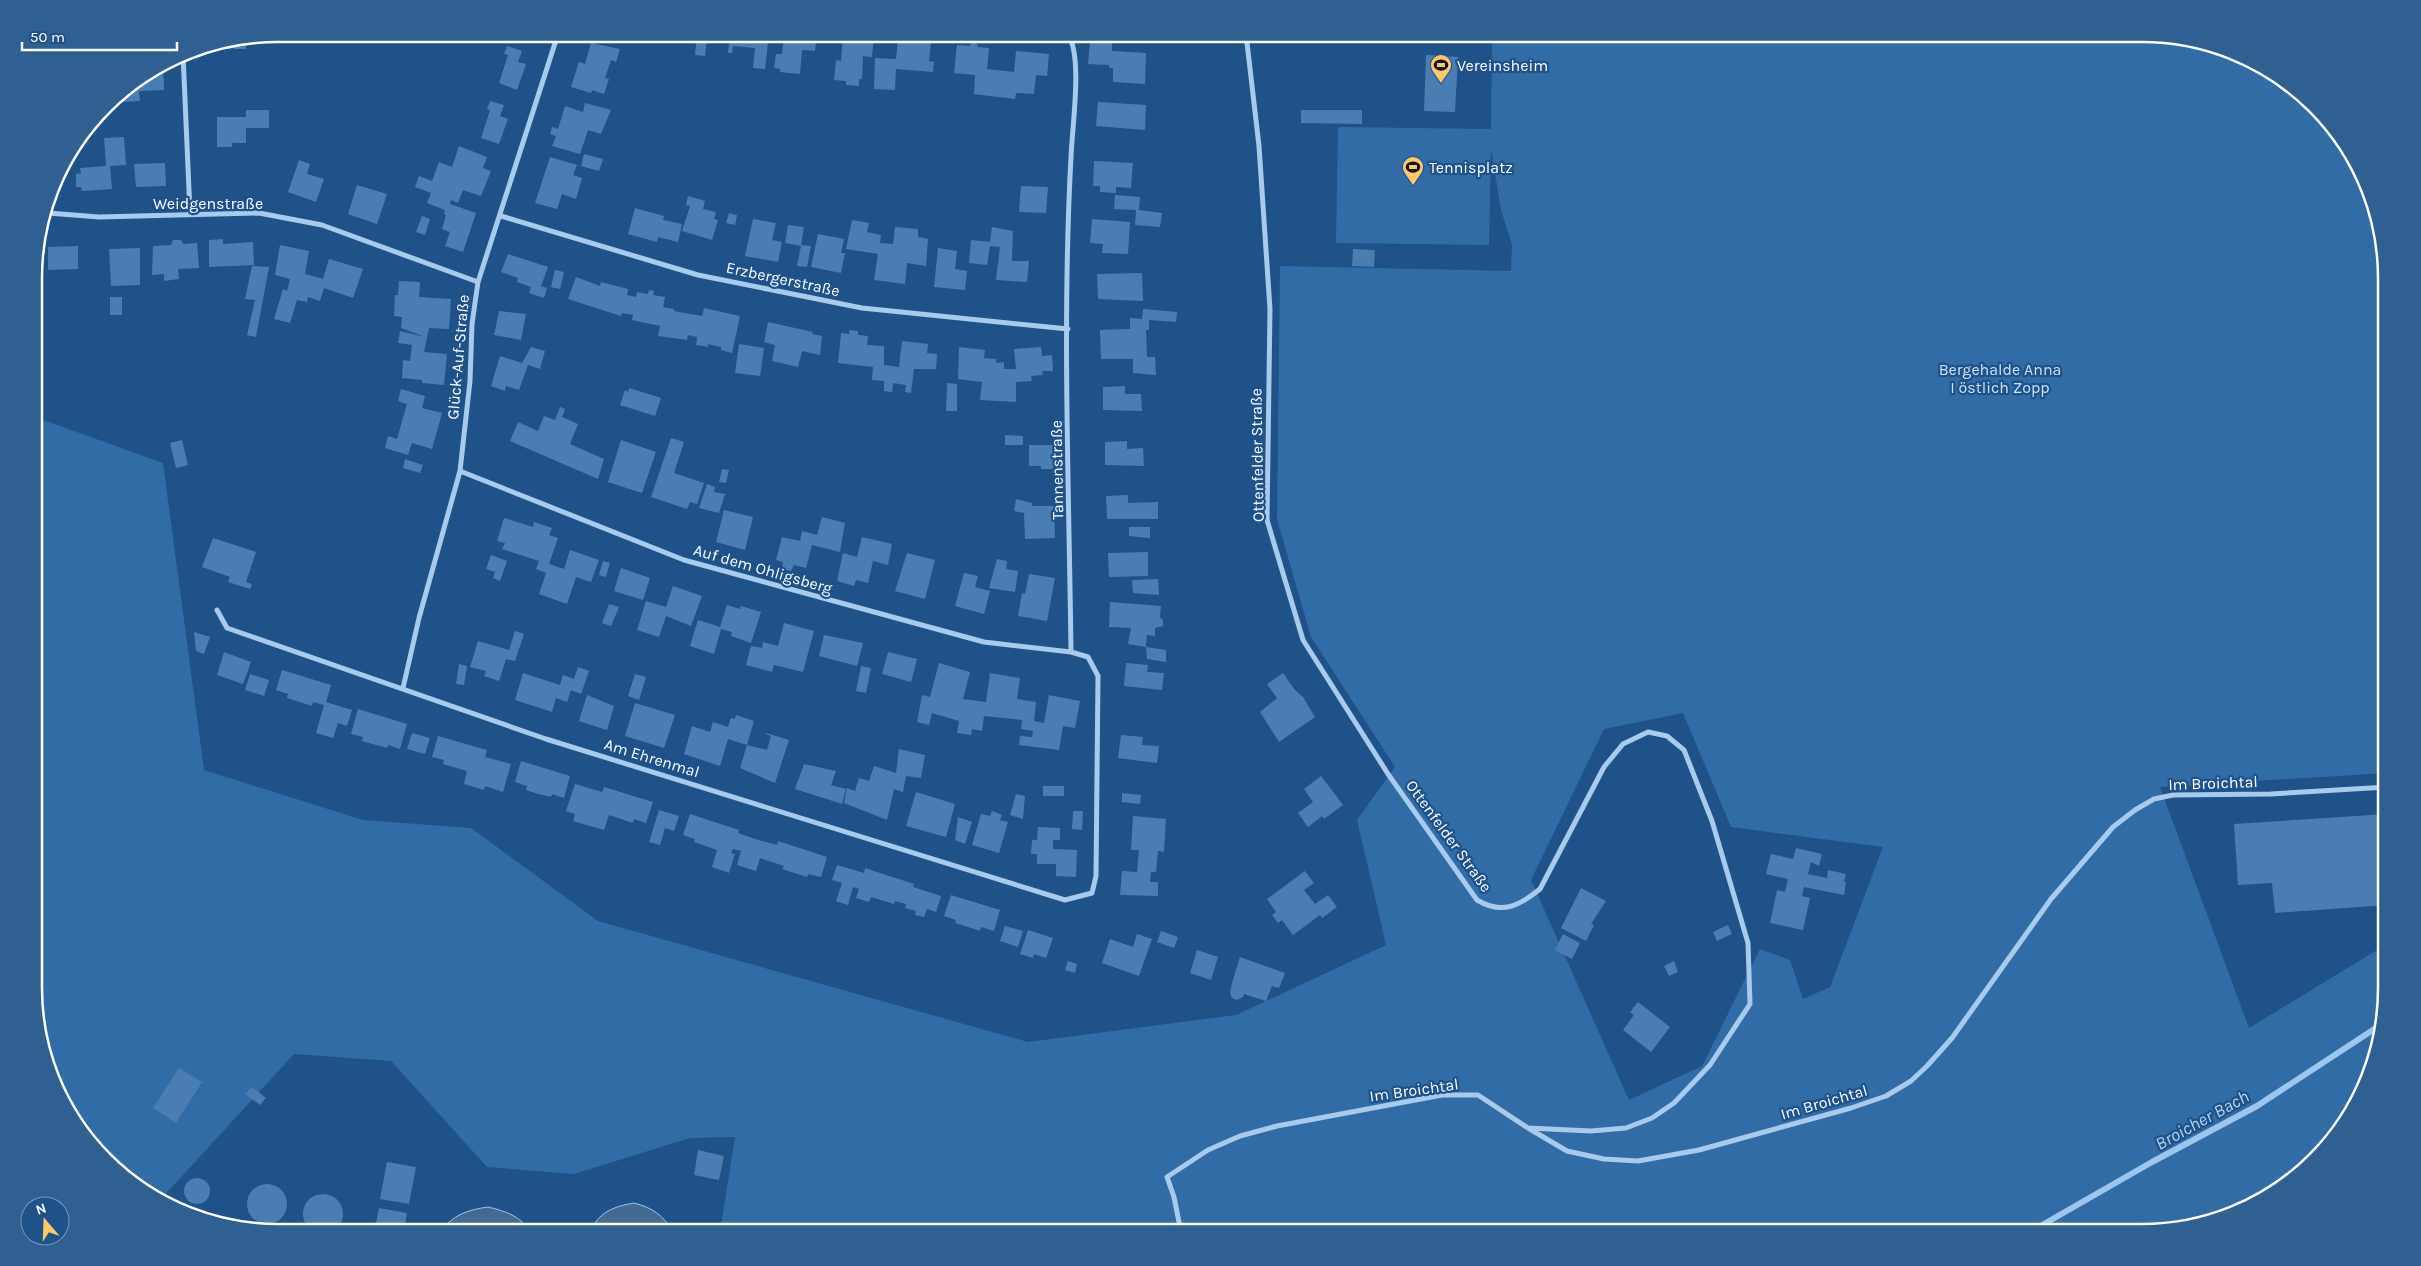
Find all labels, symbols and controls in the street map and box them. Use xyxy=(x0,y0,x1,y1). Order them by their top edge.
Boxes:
scale bar xyxy=(22,20,178,52)
text: 50 m xyxy=(30,28,65,46)
sports icon: Vereinsheim xyxy=(1429,53,1453,84)
place label: Vereinsheim xyxy=(1457,56,1548,75)
sports icon: Tennisplatz xyxy=(1401,155,1425,186)
place label: Tennisplatz xyxy=(1429,158,1513,177)
street label: Weidgenstraße xyxy=(153,194,263,213)
street label: Erzbergerstraße xyxy=(724,258,842,300)
street label: Glück-Auf-Straße xyxy=(443,294,473,420)
park label: Bergehalde Anna I östlich Zopp xyxy=(1939,360,2061,397)
street label: Ottenfelder Straße xyxy=(1246,388,1268,522)
street label: Tannenstraße xyxy=(1047,420,1067,520)
street label: Auf dem Ohligsberg xyxy=(691,540,835,598)
street label: Am Ehrenmal xyxy=(602,735,702,781)
street label: Im Broichtal xyxy=(2168,772,2258,794)
street label: Ottenfelder Straße xyxy=(1402,776,1496,896)
street label: Im Broichtal xyxy=(1368,1074,1460,1106)
street label: Im Broichtal xyxy=(1778,1081,1870,1123)
water label: Broicher Bach xyxy=(2151,1085,2253,1155)
north arrow xyxy=(20,1196,70,1246)
text: N xyxy=(33,1200,48,1219)

